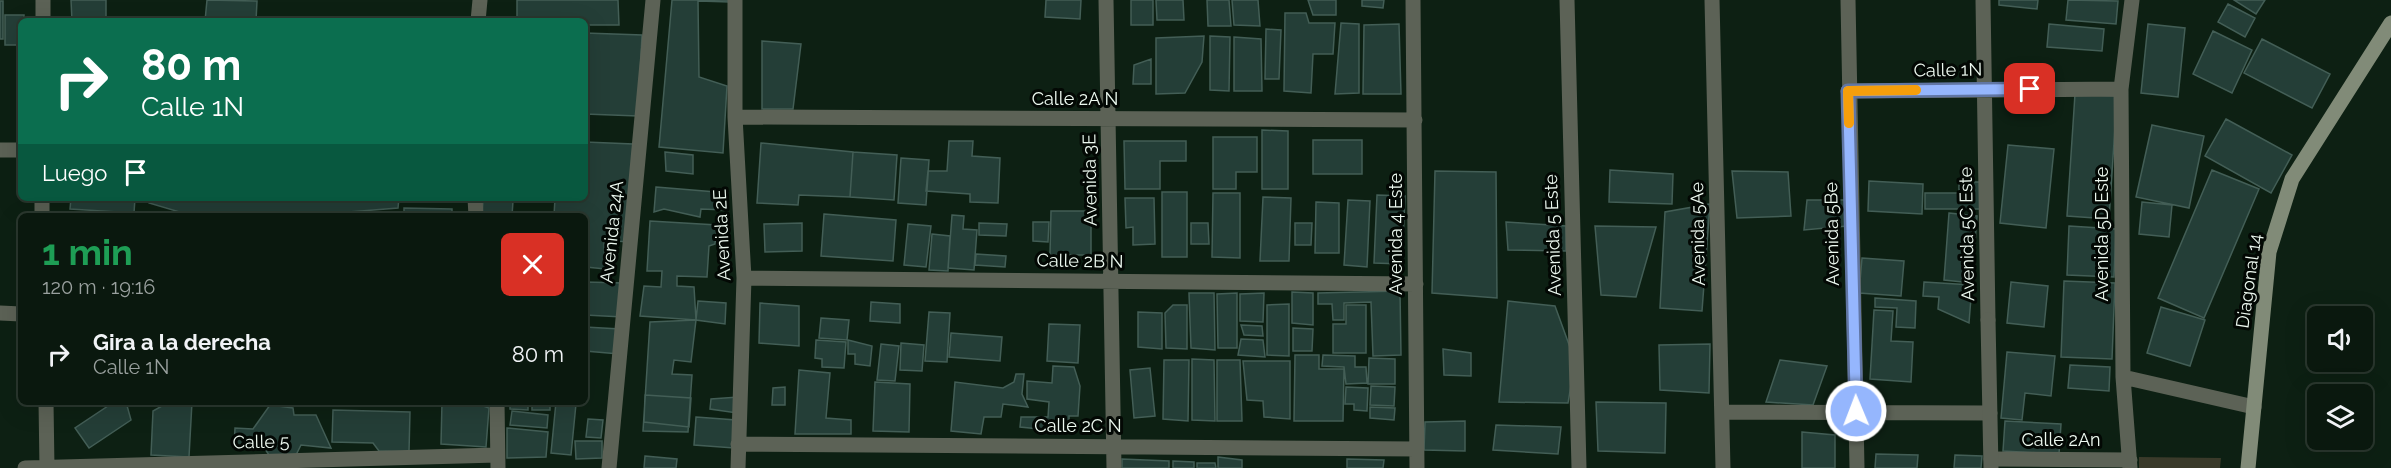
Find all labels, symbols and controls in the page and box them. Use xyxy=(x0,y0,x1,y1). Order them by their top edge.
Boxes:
text: 80 m xyxy=(141,41,241,90)
icon: right xyxy=(42,42,120,120)
street label: Calle 1N xyxy=(1913,58,1983,81)
pin xyxy=(2004,63,2055,114)
icon: arrive xyxy=(2013,72,2046,105)
street label: Calle 2A N xyxy=(1032,88,1118,109)
text: Calle 1N xyxy=(141,91,244,122)
street label: Avenida 3E xyxy=(1078,134,1101,226)
icon: arrive xyxy=(119,156,152,189)
text: Luego xyxy=(42,160,107,186)
street label: Avenida 5C Este xyxy=(1955,166,1978,301)
street label: Avenida 5D Este xyxy=(2091,166,2112,301)
street label: Avenida 4 Este xyxy=(1385,173,1406,295)
street label: Avenida 5 Este xyxy=(1540,173,1565,296)
street label: Avenida 24A xyxy=(596,180,627,284)
street label: Avenida 5Ae xyxy=(1686,182,1709,286)
street label: Avenida 5Be xyxy=(1820,182,1843,286)
street label: Avenida 2E xyxy=(709,189,734,281)
text: 1 min xyxy=(42,231,133,273)
street label: Diagonal 14 xyxy=(2231,232,2266,330)
button: close xyxy=(501,233,564,296)
street label: Calle 2B N xyxy=(1036,249,1124,272)
text: 120 m · 19:16 xyxy=(42,275,155,299)
map controls xyxy=(2307,306,2373,450)
button: sound xyxy=(2307,306,2373,372)
text: Gira a la derecha xyxy=(93,329,271,355)
icon: right xyxy=(42,338,75,371)
text: 80 m xyxy=(512,341,564,367)
text: Calle 1N xyxy=(93,355,169,379)
position arrow xyxy=(1824,379,1888,443)
button: layers xyxy=(2307,384,2373,450)
street label: Calle 2C N xyxy=(1034,415,1122,436)
street label: Calle 2An xyxy=(2021,429,2101,450)
street label: Calle 5 xyxy=(232,431,290,452)

